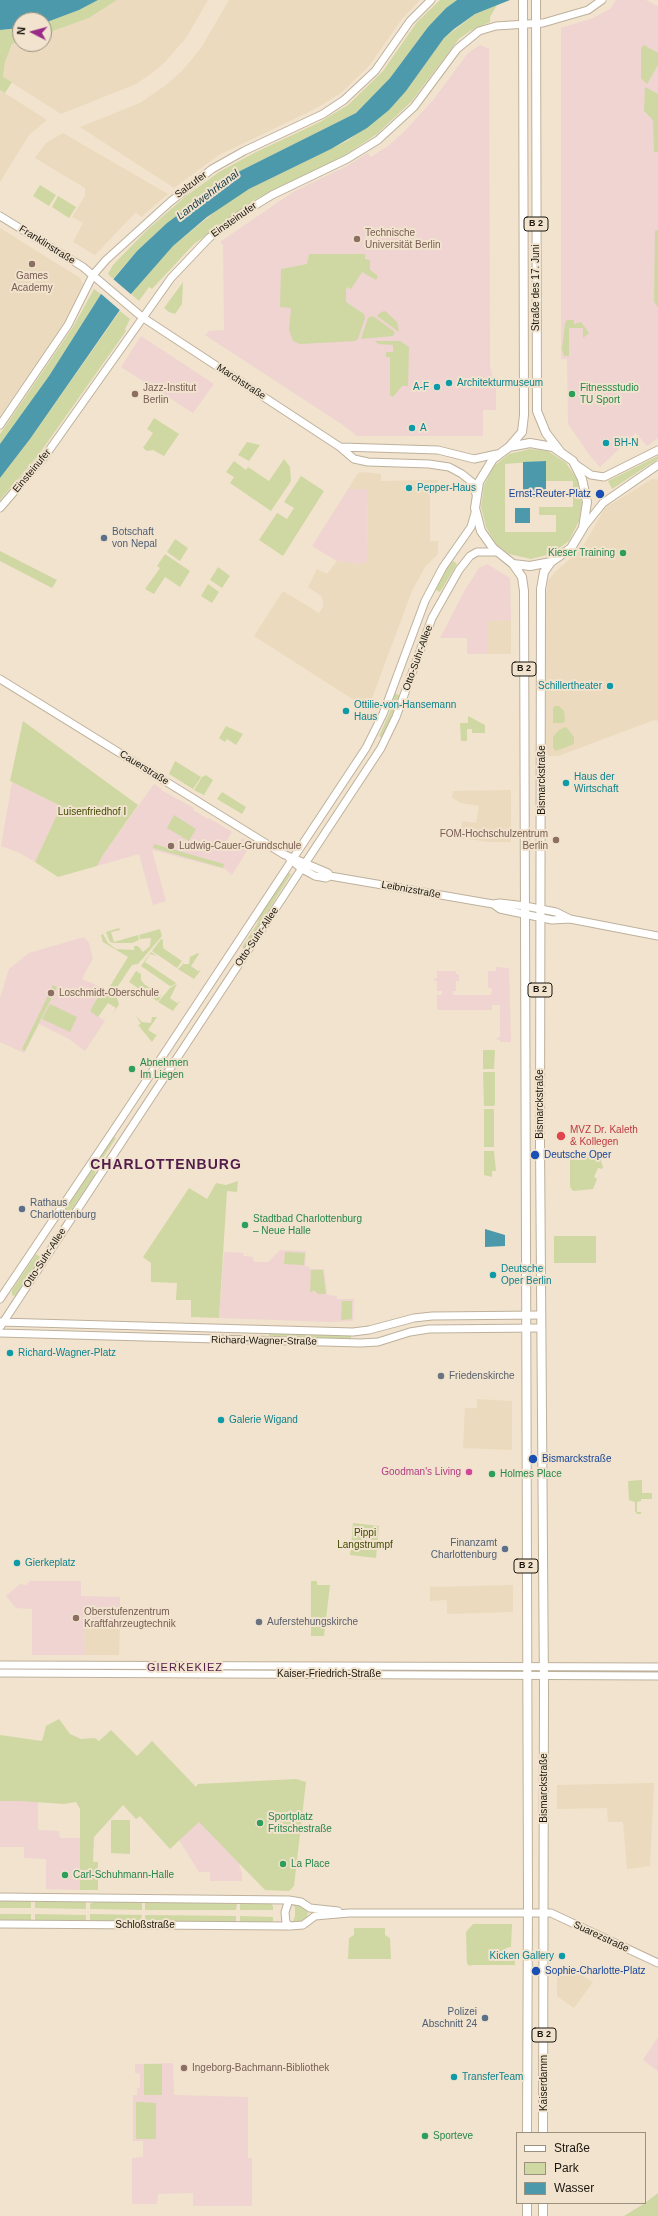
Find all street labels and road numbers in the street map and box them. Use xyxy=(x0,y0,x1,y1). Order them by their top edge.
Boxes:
street label: Salzufer xyxy=(173,169,209,201)
street label: Einsteinufer xyxy=(209,200,259,240)
road number: B 2 xyxy=(524,217,548,231)
street label: Franklinstraße xyxy=(17,223,77,267)
street label: Straße des 17. Juni xyxy=(530,245,542,331)
street label: Marchstraße xyxy=(214,362,268,402)
street label: Einsteinufer xyxy=(10,447,54,495)
street label: Otto-Suhr-Allee xyxy=(401,624,435,692)
road number: B 2 xyxy=(512,662,536,676)
street label: Bismarckstraße xyxy=(536,745,548,815)
street label: Cauerstraße xyxy=(117,748,171,788)
street label: Leibnizstraße xyxy=(380,879,442,901)
street label: Otto-Suhr-Allee xyxy=(233,905,281,969)
road number: B 2 xyxy=(528,983,552,997)
street label: Bismarckstraße xyxy=(534,1069,546,1139)
street label: Otto-Suhr-Allee xyxy=(21,1226,69,1290)
street label: Richard-Wagner-Straße xyxy=(211,1334,317,1348)
road number: B 2 xyxy=(514,1559,538,1573)
street label: Kaiser-Friedrich-Straße xyxy=(277,1668,381,1680)
street label: Bismarckstraße xyxy=(538,1753,550,1823)
street label: Schloßstraße xyxy=(115,1919,175,1931)
street label: Suarezstraße xyxy=(571,1919,631,1955)
road number: B 2 xyxy=(532,2028,556,2042)
street label: Kaiserdamm xyxy=(538,2055,550,2111)

